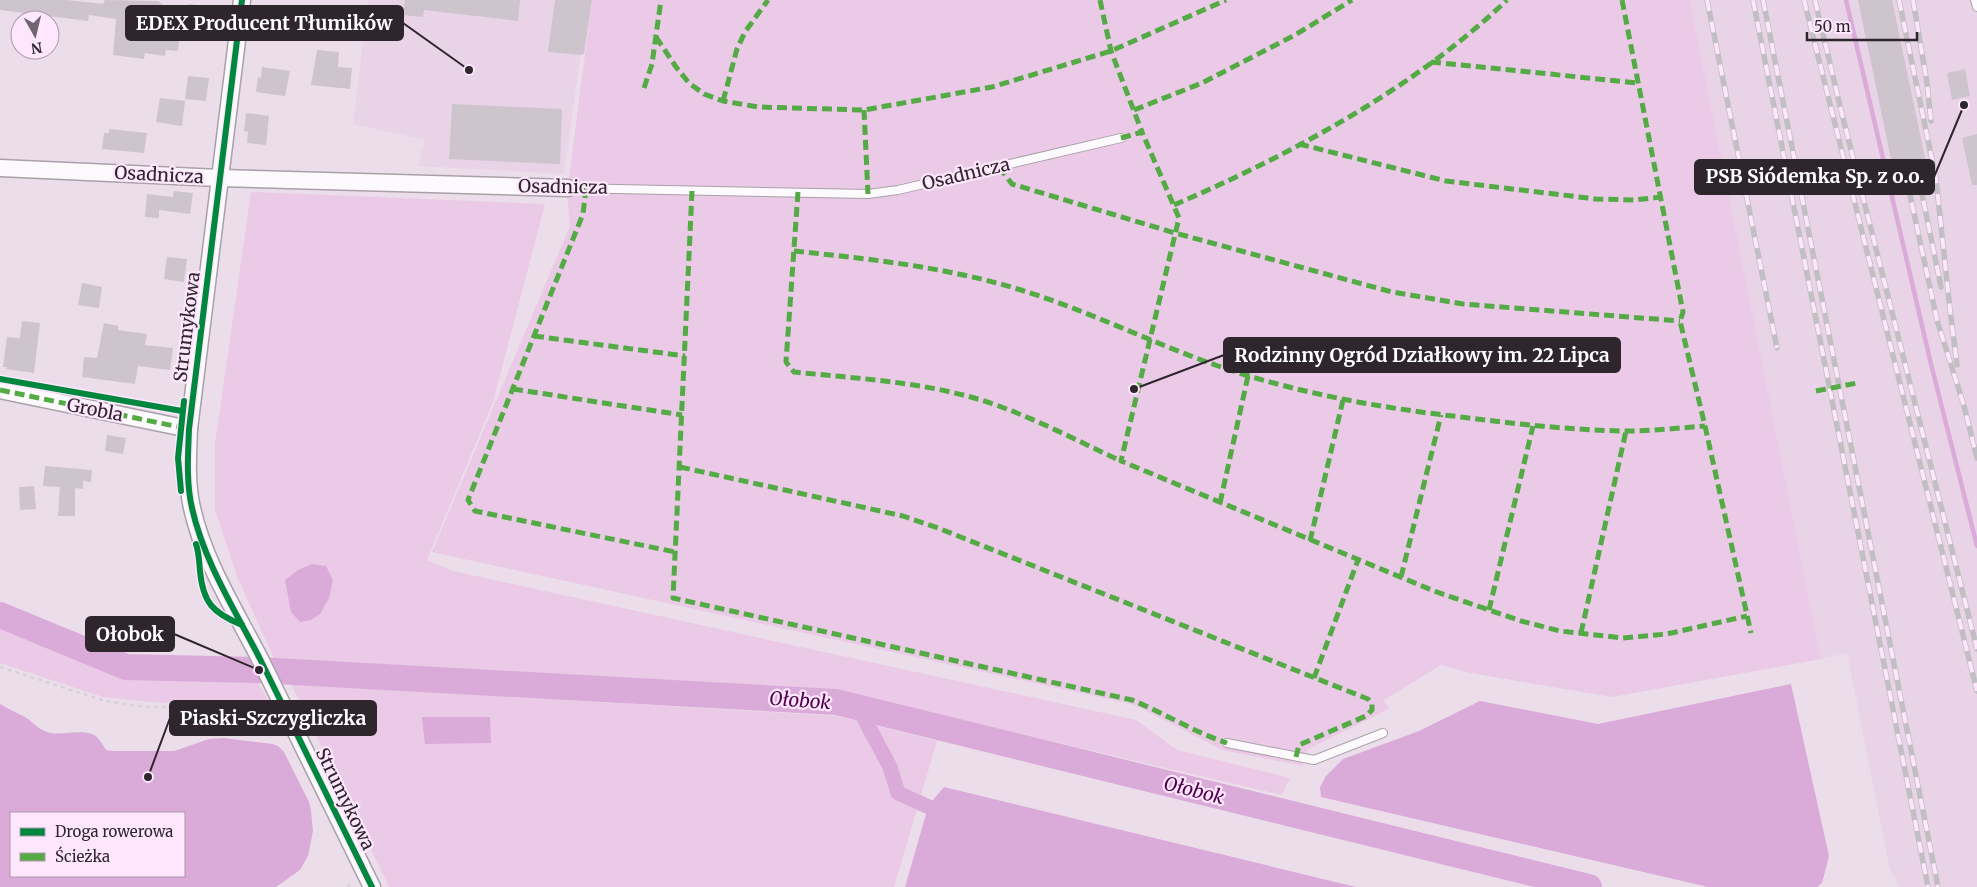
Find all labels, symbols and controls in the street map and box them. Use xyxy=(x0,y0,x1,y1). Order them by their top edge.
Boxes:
callout: EDEX Producent Tłumików xyxy=(126,6,403,40)
north arrow xyxy=(10,10,60,60)
scale bar xyxy=(1807,10,1917,42)
text: EDEX Producent Tłumików xyxy=(136,11,393,35)
text: 50 m xyxy=(1814,17,1851,36)
text: N xyxy=(30,38,44,58)
street label: Osadnicza xyxy=(920,152,1012,195)
callout: PSB Siódemka Sp. z o.o. xyxy=(1695,160,1934,194)
street label: Osadnicza xyxy=(114,161,205,188)
text: PSB Siódemka Sp. z o.o. xyxy=(1705,164,1925,188)
street label: Osadnicza xyxy=(518,174,608,199)
street label: Strumykowa xyxy=(168,270,205,383)
callout: Rodzinny Ogród Działkowy im. 22 Lipca xyxy=(1224,338,1620,372)
text: Rodzinny Ogród Działkowy im. 22 Lipca xyxy=(1234,343,1610,367)
street label: Grobla xyxy=(65,393,125,426)
callout: Ołobok xyxy=(86,617,174,651)
text: Ołobok xyxy=(96,622,165,646)
water label: Ołobok xyxy=(768,686,832,714)
callout: Piaski-Szczygliczka xyxy=(170,701,376,735)
text: Piaski-Szczygliczka xyxy=(180,706,367,730)
street label: Strumykowa xyxy=(311,744,380,854)
water label: Ołobok xyxy=(1161,771,1227,809)
legend xyxy=(10,812,185,877)
text: Droga rowerowa xyxy=(55,822,173,841)
text: Ścieżka xyxy=(55,846,110,866)

